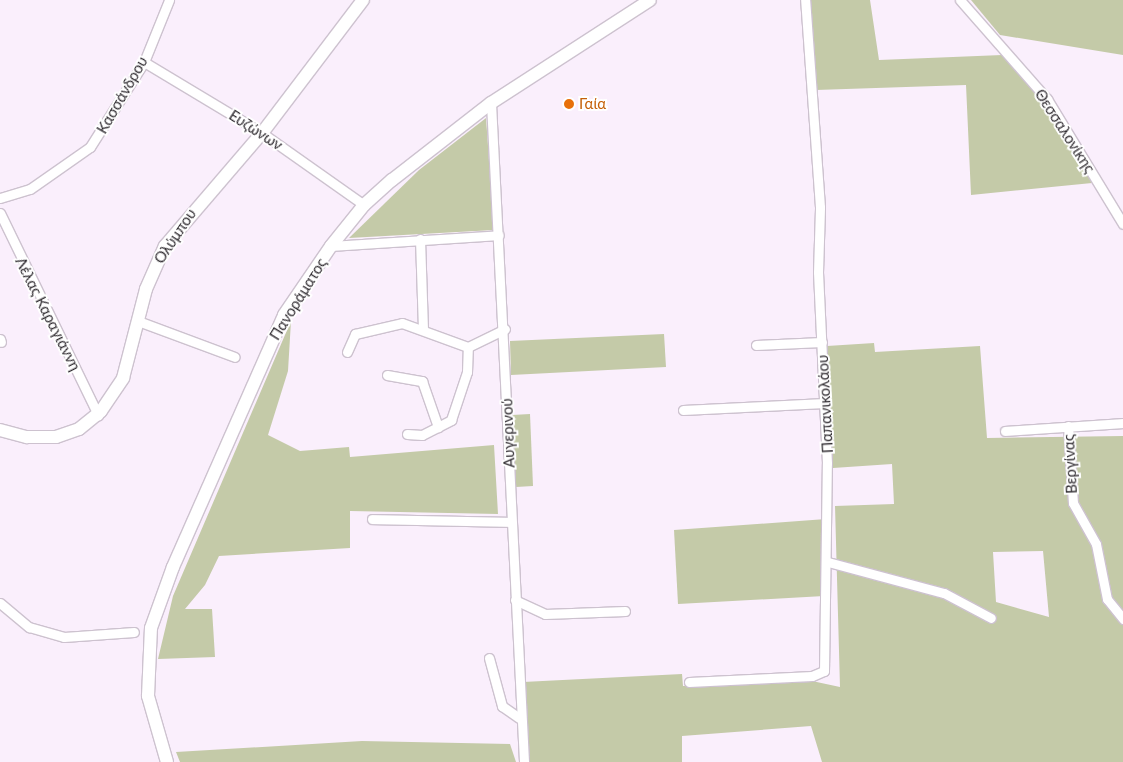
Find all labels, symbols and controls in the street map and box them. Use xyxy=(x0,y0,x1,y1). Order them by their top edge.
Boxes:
street label: Κασσάνδρου xyxy=(93,53,151,137)
street label: Θεσσαλονίκης xyxy=(1031,86,1099,176)
place label: Γαία xyxy=(579,95,606,113)
marker: Γαία xyxy=(563,98,575,110)
street label: Ευζώνων xyxy=(226,106,286,154)
street label: Ολύμπου xyxy=(150,205,200,267)
street label: Λέλας Καραγιάννη xyxy=(12,254,84,374)
street label: Πανοράματος xyxy=(266,255,330,343)
street label: Παπανικολάου xyxy=(813,354,837,454)
street label: Αυγερινού xyxy=(498,398,518,468)
street label: Βεργίνας xyxy=(1059,434,1081,494)

